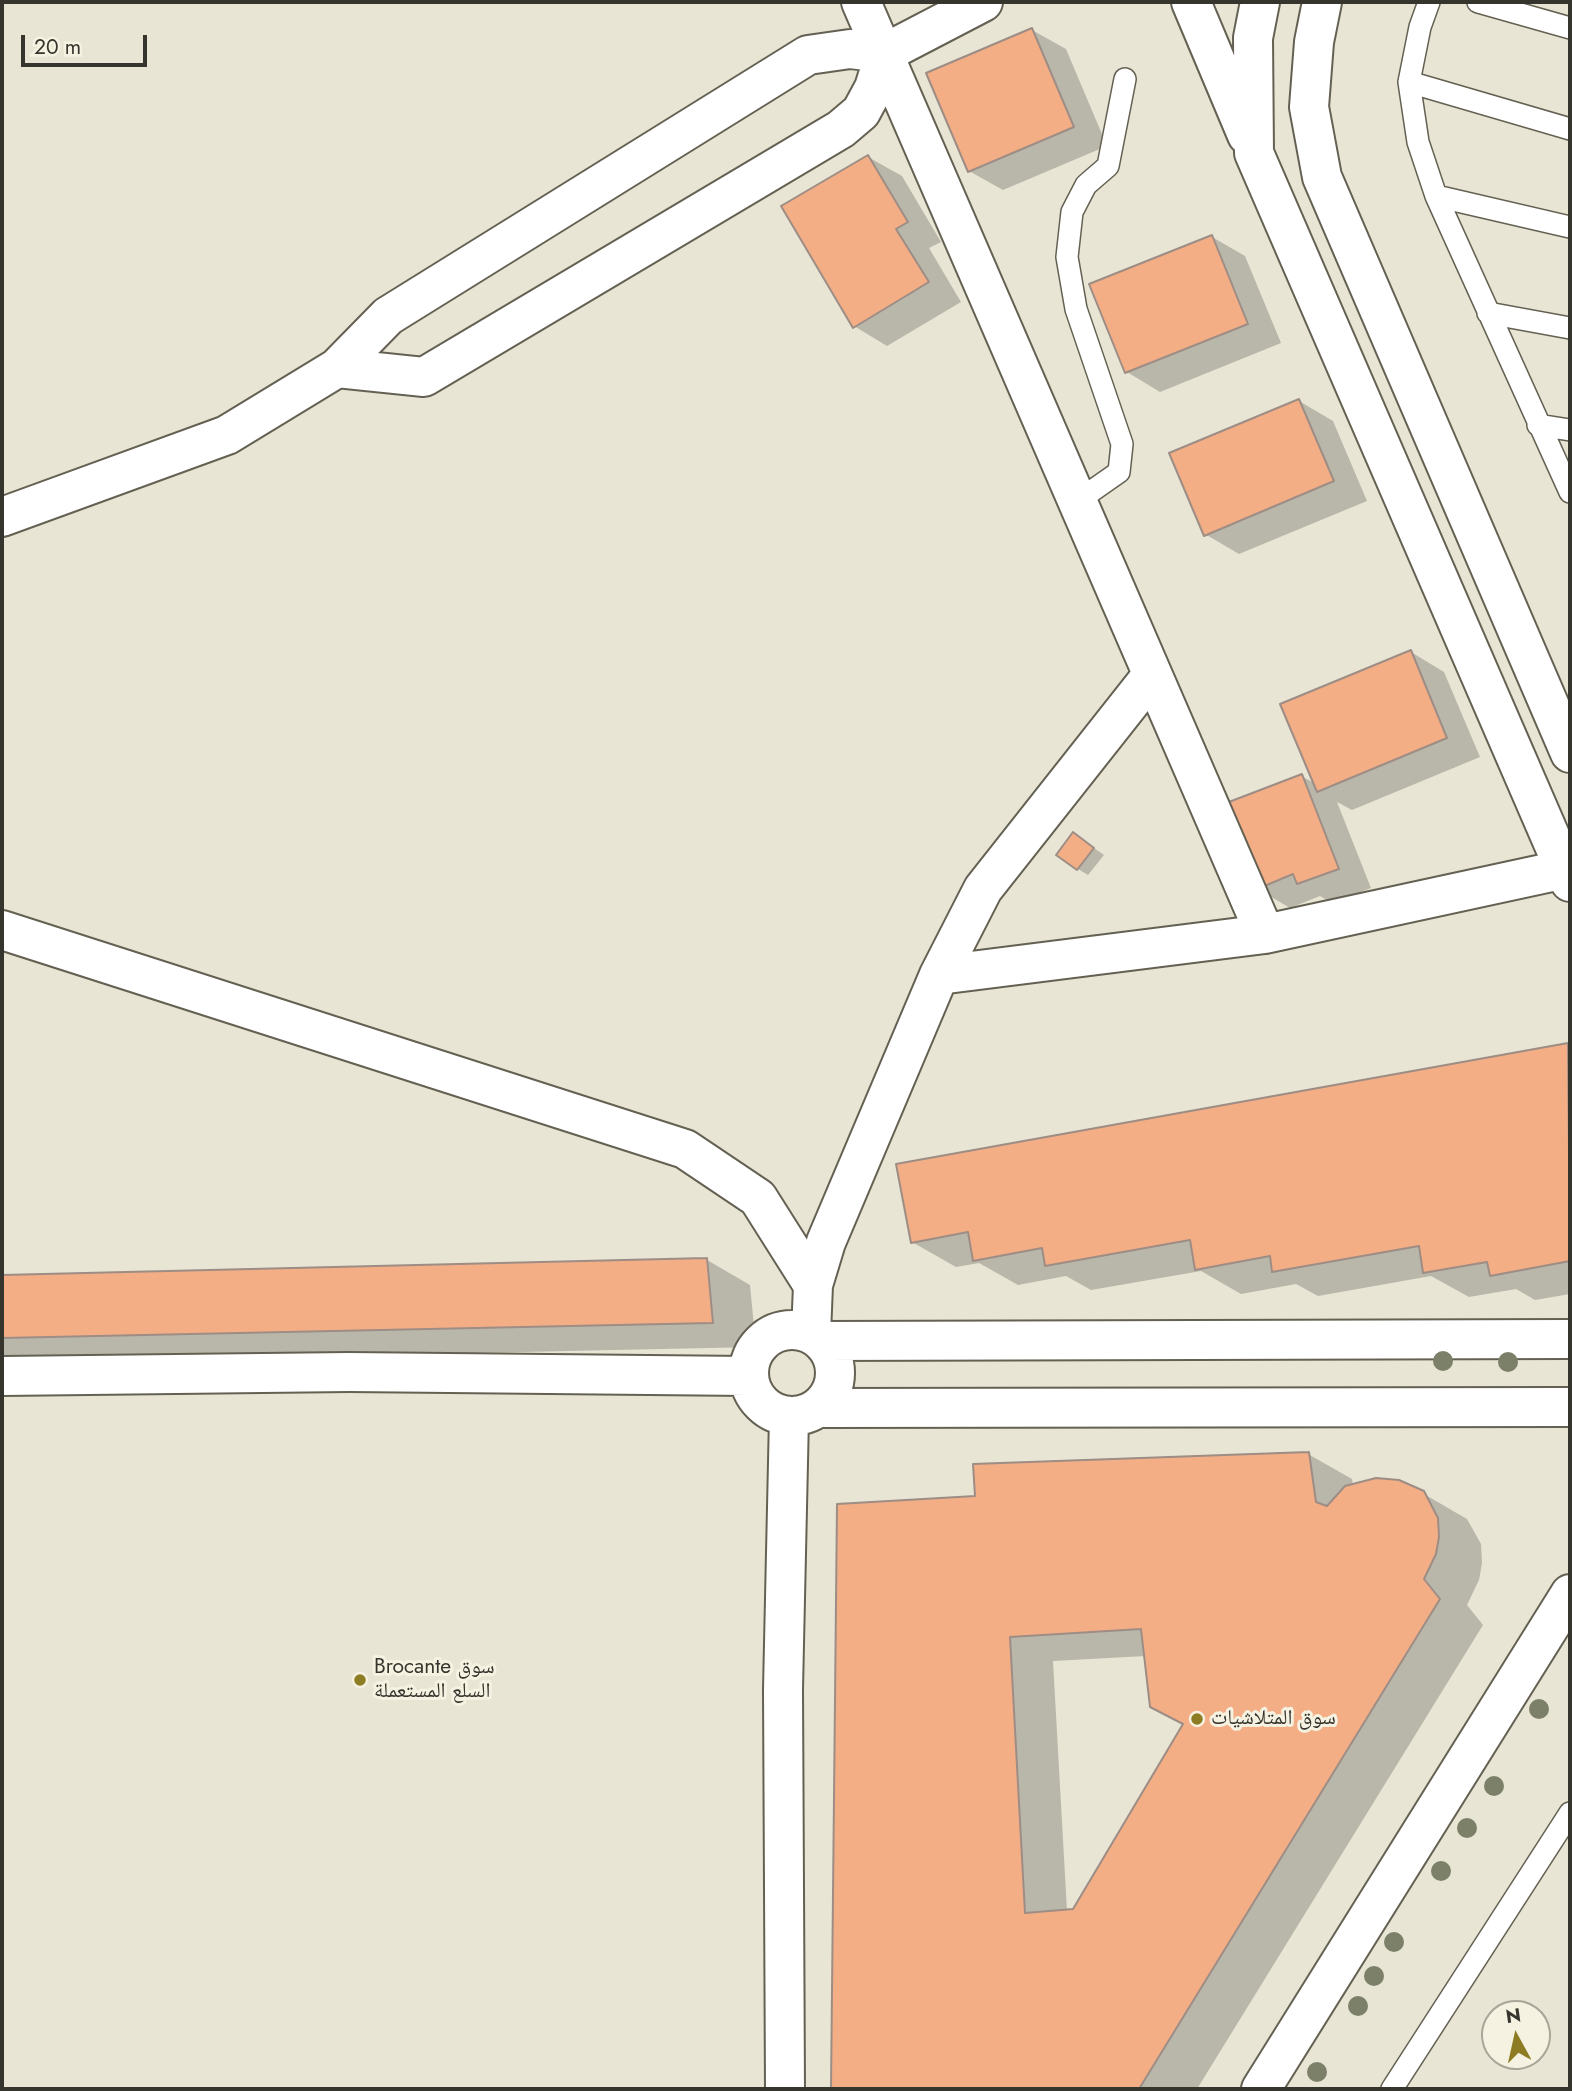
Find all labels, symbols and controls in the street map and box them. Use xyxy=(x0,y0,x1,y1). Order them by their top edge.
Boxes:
scale bar xyxy=(24,21,150,65)
text: 20 m xyxy=(34,32,81,62)
place label: Brocante سوق السلع المستعملة xyxy=(374,1655,495,1705)
marker: Brocante سوق السلع المستعملة xyxy=(352,1672,368,1688)
place label: سوق المتلاشيات xyxy=(1211,1706,1336,1732)
marker: سوق المتلاشيات xyxy=(1189,1711,1205,1727)
north arrow xyxy=(1481,2000,1551,2070)
text: N xyxy=(1504,2001,1523,2030)

